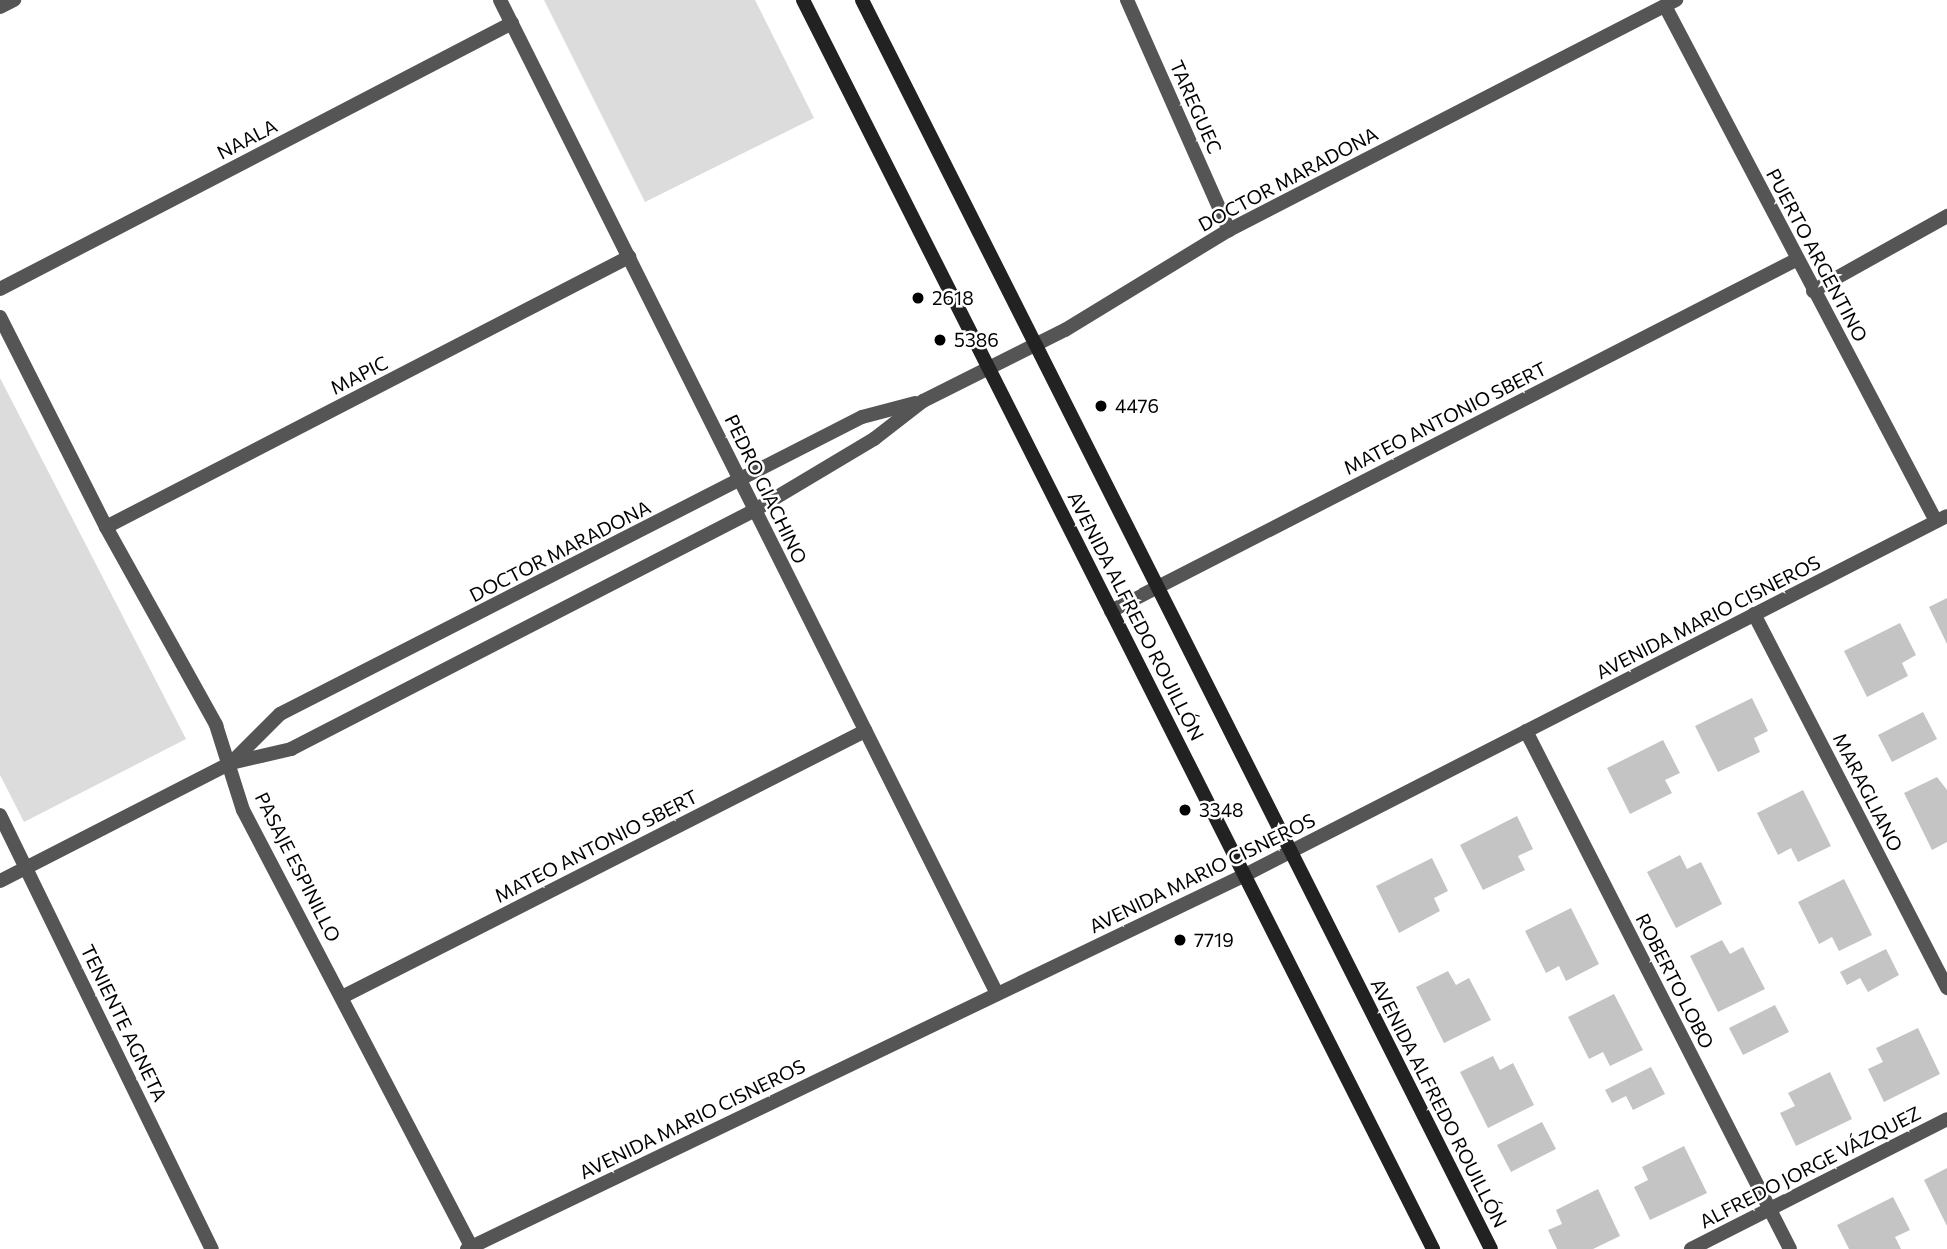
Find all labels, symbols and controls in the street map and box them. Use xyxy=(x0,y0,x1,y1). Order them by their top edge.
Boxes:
street label: TAREGUEC xyxy=(1165,57,1227,157)
street label: NAALA xyxy=(213,114,281,164)
street label: DOCTOR MARADONA xyxy=(1194,122,1382,236)
street label: PUERTO ARGENTINO xyxy=(1762,165,1872,345)
place label: 2618 xyxy=(932,287,974,309)
marker: 2618 xyxy=(910,290,926,306)
place label: 5386 xyxy=(954,329,999,351)
marker: 5386 xyxy=(932,332,948,348)
street label: MAPIC xyxy=(326,351,392,399)
street label: MATEO ANTONIO SBERT xyxy=(1340,357,1550,479)
place label: 4476 xyxy=(1115,395,1159,417)
marker: 4476 xyxy=(1093,398,1109,414)
street label: PEDRO GIACHINO xyxy=(720,411,812,567)
street label: AVENIDA ALFREDO ROUILLÓN xyxy=(1063,488,1209,744)
street label: DOCTOR MARADONA xyxy=(466,495,654,607)
street label: AVENIDA MARIO CISNEROS xyxy=(1592,550,1824,684)
street label: MARAGLIANO xyxy=(1828,729,1908,855)
street label: MATEO ANTONIO SBERT xyxy=(491,785,701,907)
street label: PASAJE ESPINILLO xyxy=(250,788,346,946)
place label: 3348 xyxy=(1199,799,1244,821)
marker: 3348 xyxy=(1177,802,1193,818)
street label: AVENIDA MARIO CISNEROS xyxy=(1085,808,1319,938)
street label: ROBERTO LOBO xyxy=(1631,910,1719,1052)
place label: 7719 xyxy=(1194,929,1234,951)
marker: 7719 xyxy=(1172,932,1188,948)
street label: TENIENTE AGNETA xyxy=(76,941,172,1105)
street label: AVENIDA ALFREDO ROUILLÓN xyxy=(1366,975,1512,1231)
street label: AVENIDA MARIO CISNEROS xyxy=(575,1054,809,1184)
street label: ALFREDO JORGE VÁZQUEZ xyxy=(1696,1101,1924,1233)

